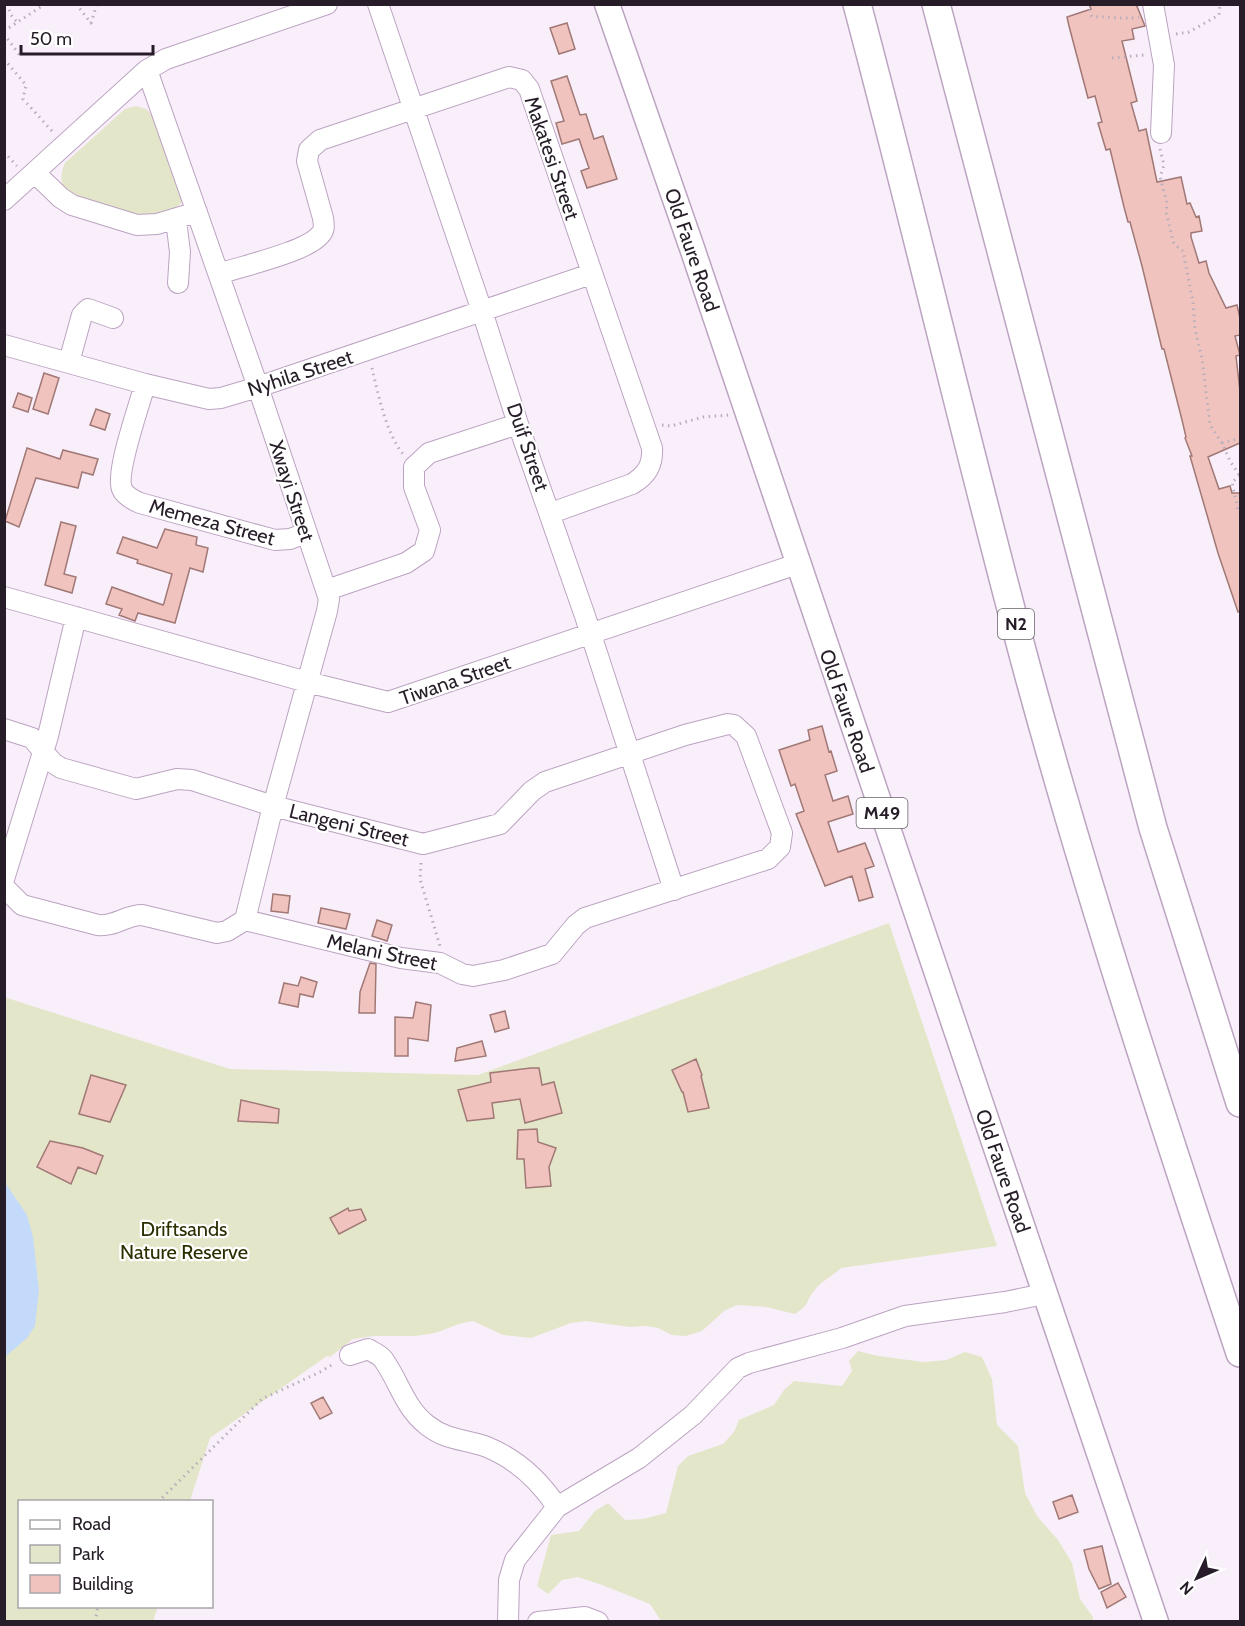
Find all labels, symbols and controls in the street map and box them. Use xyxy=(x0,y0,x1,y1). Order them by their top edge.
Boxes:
scale bar xyxy=(21,18,153,56)
text: 50 m xyxy=(30,28,72,50)
street label: Makatesi Street xyxy=(520,93,584,223)
street label: Old Faure Road xyxy=(660,185,724,315)
street label: Nyhila Street xyxy=(244,345,356,401)
street label: Duif Street xyxy=(502,400,554,494)
street label: Xwayi Street xyxy=(264,437,320,545)
street label: Memeza Street xyxy=(147,494,278,550)
road number: N2 xyxy=(998,609,1034,639)
street label: Old Faure Road xyxy=(815,646,879,776)
street label: Tiwana Street xyxy=(397,650,514,710)
road number: M49 xyxy=(856,798,908,828)
street label: Langeni Street xyxy=(287,799,411,852)
street label: Melani Street xyxy=(325,929,439,975)
street label: Old Faure Road xyxy=(971,1106,1035,1236)
park label: Driftsands Nature Reserve xyxy=(120,1217,248,1264)
legend xyxy=(18,1500,213,1608)
text: Road xyxy=(72,1513,111,1535)
text: Park xyxy=(72,1543,105,1565)
north arrow xyxy=(1167,1548,1227,1608)
text: Building xyxy=(72,1573,134,1595)
text: N xyxy=(1176,1577,1197,1599)

